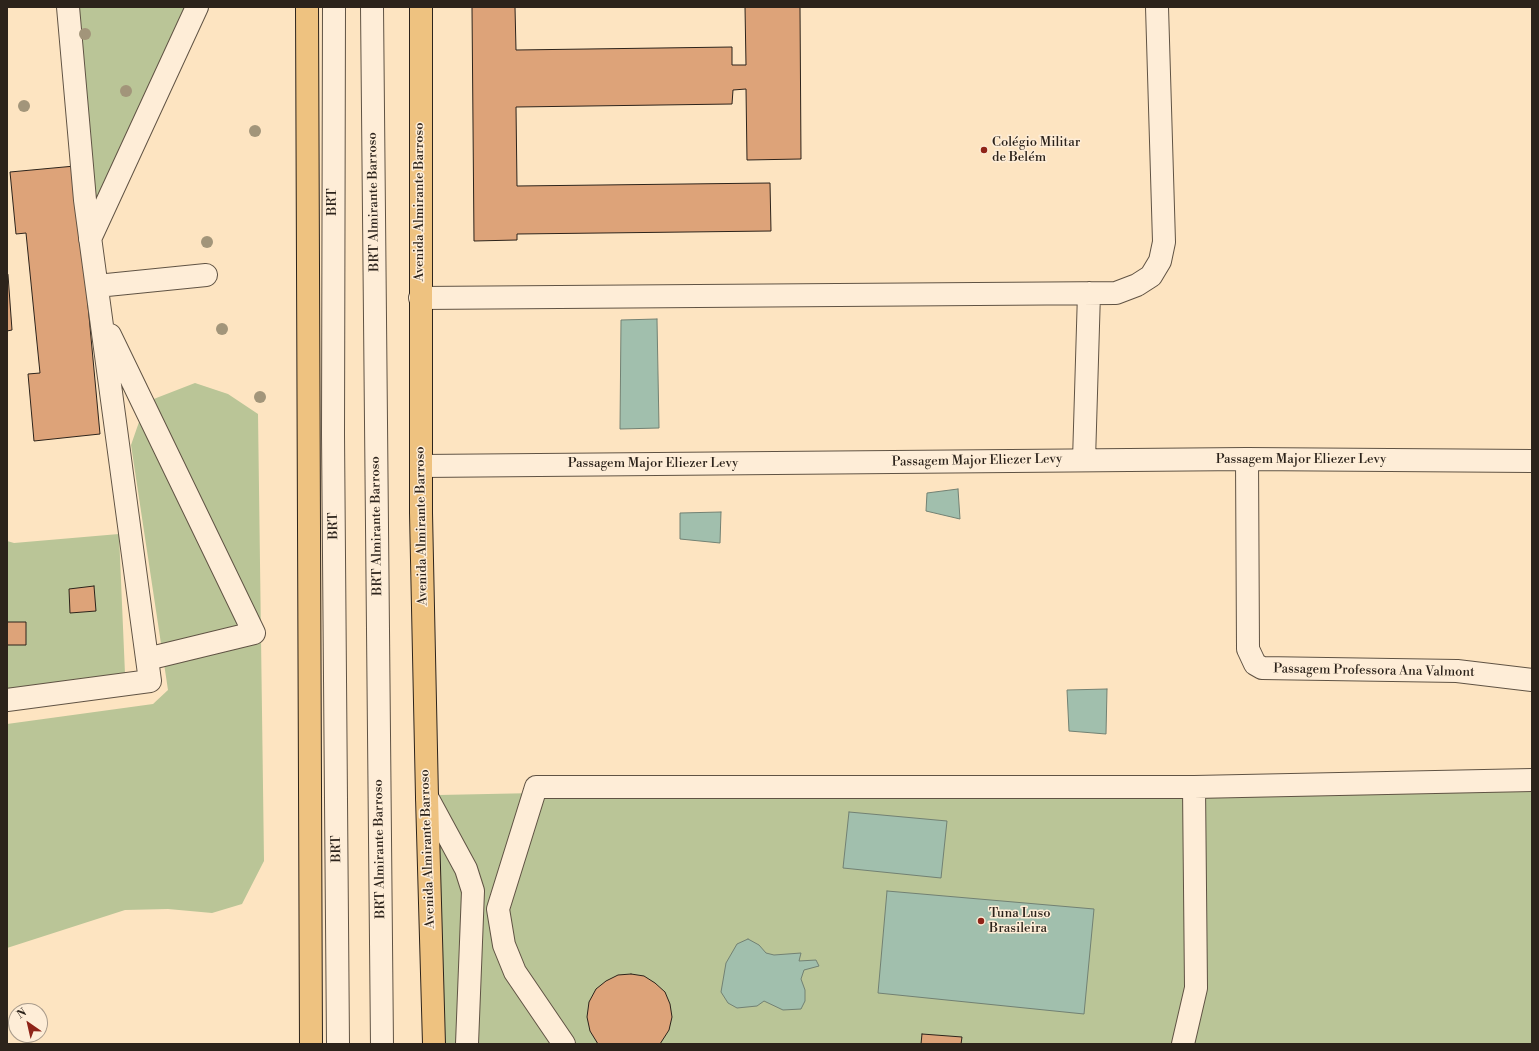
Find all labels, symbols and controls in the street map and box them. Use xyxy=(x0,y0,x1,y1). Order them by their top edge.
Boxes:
street label: Avenida Almirante Barroso xyxy=(412,122,428,282)
street label: BRT Almirante Barroso xyxy=(365,132,383,272)
place label: Colégio Militar de Belém xyxy=(992,135,1080,166)
marker: Colégio Militar de Belém xyxy=(979,145,989,155)
street label: BRT xyxy=(325,188,341,216)
street label: Avenida Almirante Barroso xyxy=(413,446,431,606)
street label: Passagem Major Eliezer Levy xyxy=(892,452,1062,470)
street label: Passagem Major Eliezer Levy xyxy=(1216,452,1386,468)
street label: BRT Almirante Barroso xyxy=(368,456,386,596)
street label: Passagem Major Eliezer Levy xyxy=(568,456,738,472)
street label: BRT xyxy=(326,512,342,540)
street label: Passagem Professora Ana Valmont xyxy=(1273,661,1475,681)
street label: Avenida Almirante Barroso xyxy=(417,769,439,929)
street label: BRT Almirante Barroso xyxy=(371,779,389,919)
street label: BRT xyxy=(329,835,345,863)
place label: Tuna Luso Brasileira xyxy=(989,906,1051,937)
marker: Tuna Luso Brasileira xyxy=(976,916,986,926)
north arrow xyxy=(8,1003,48,1043)
text: N xyxy=(14,1006,29,1022)

